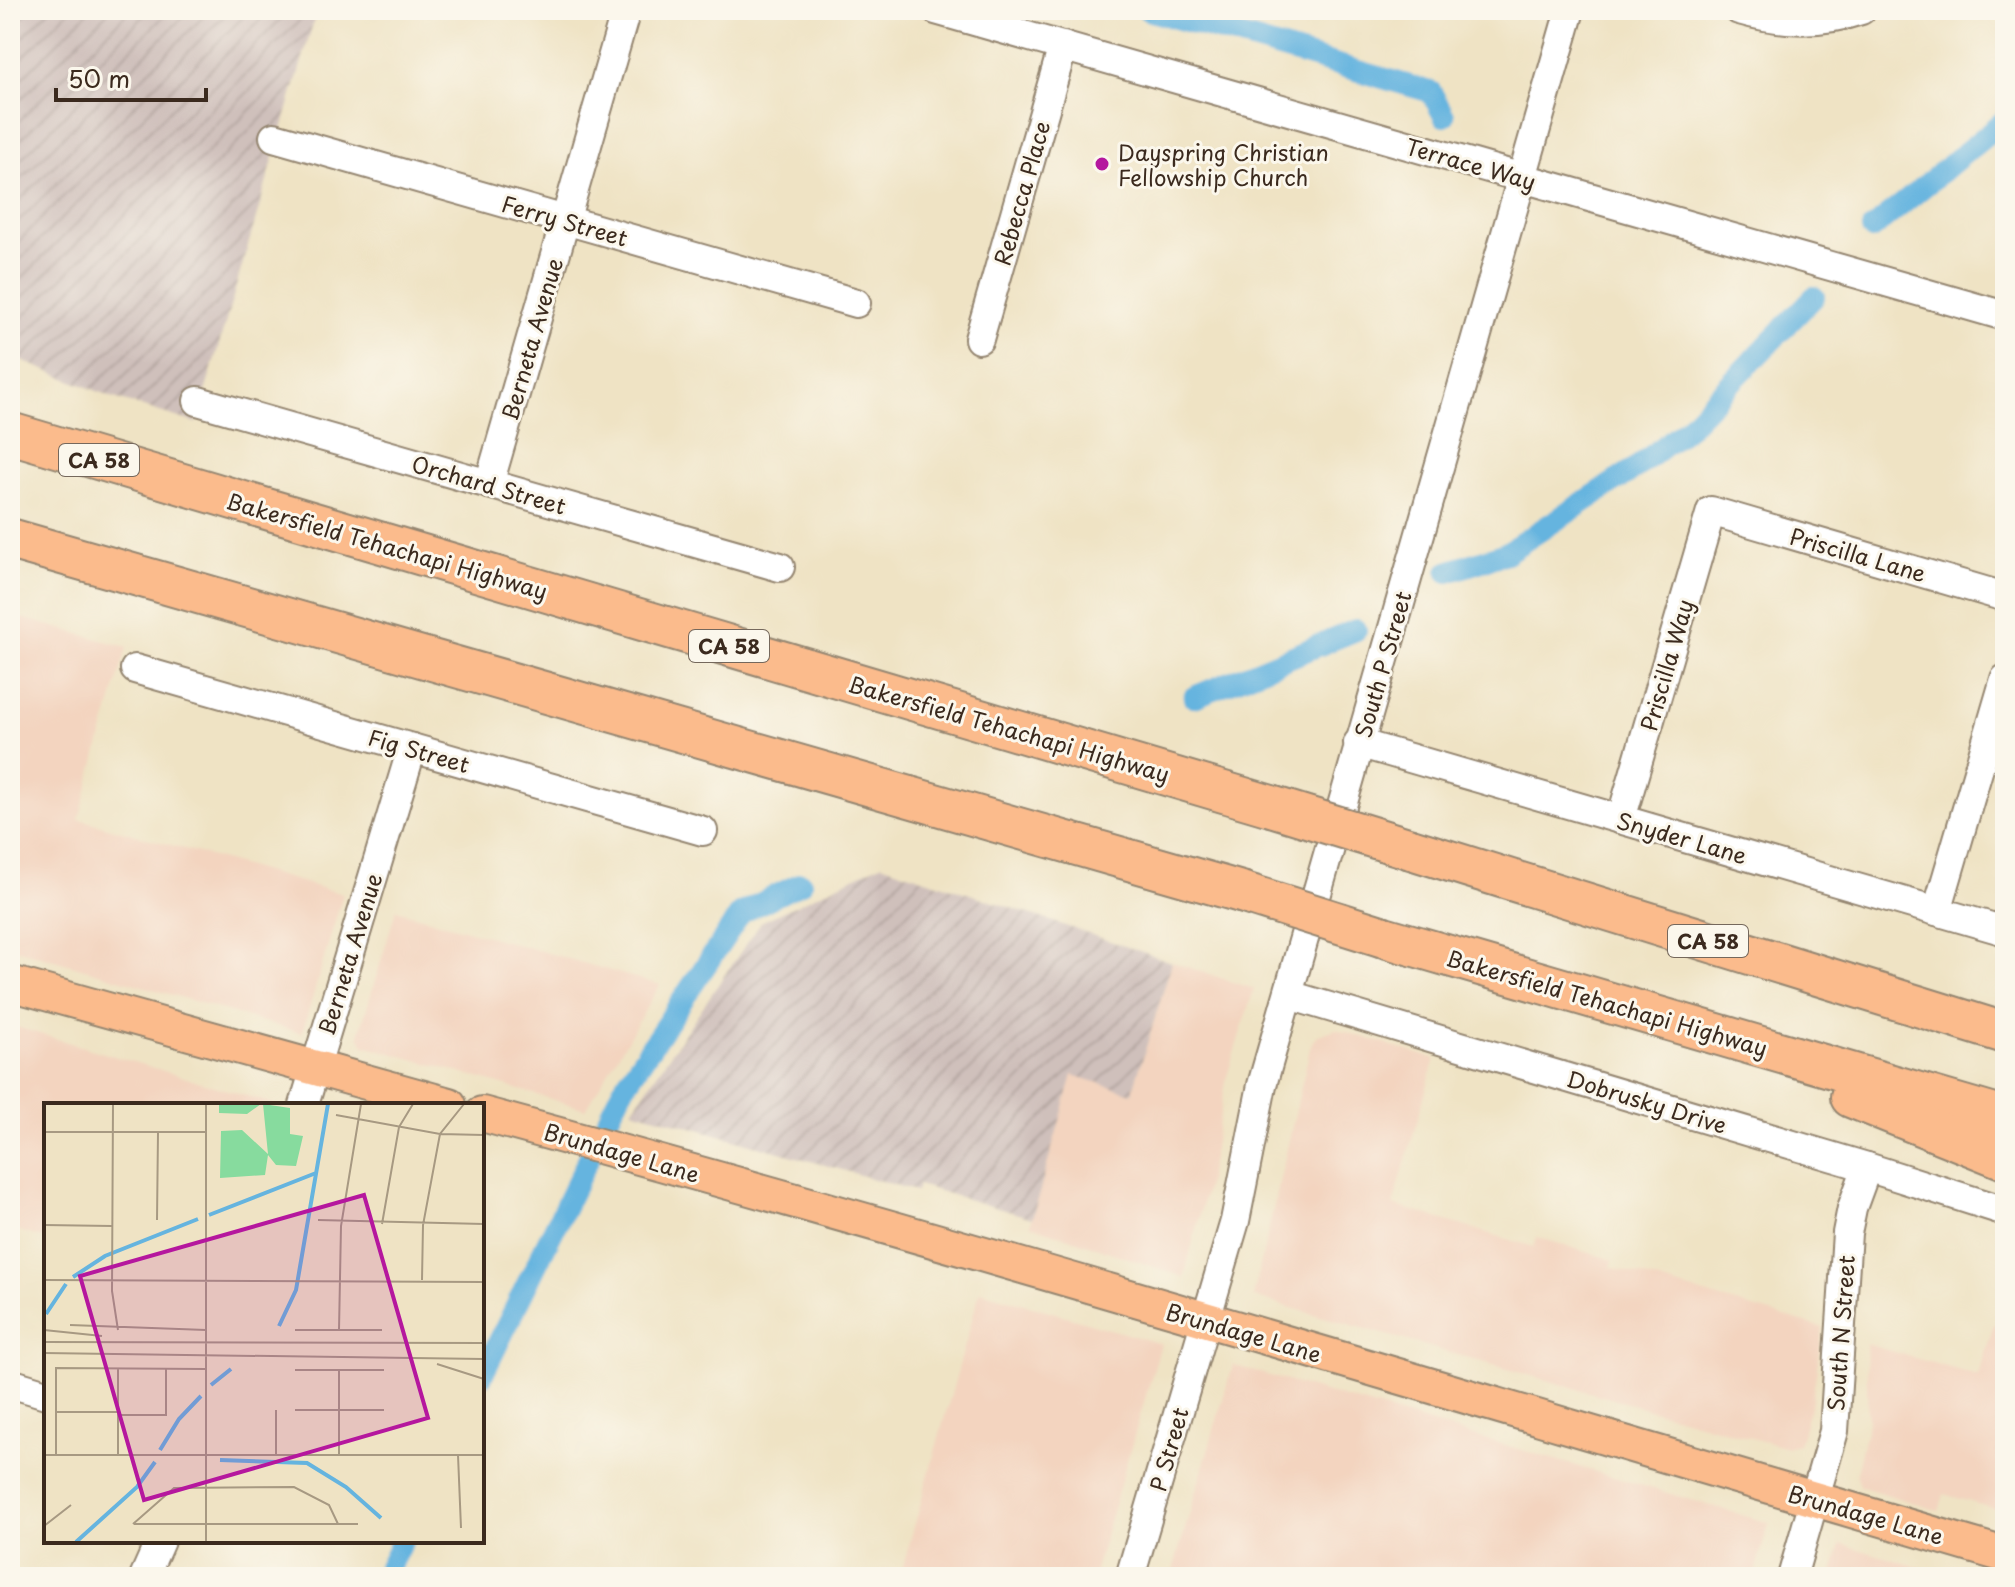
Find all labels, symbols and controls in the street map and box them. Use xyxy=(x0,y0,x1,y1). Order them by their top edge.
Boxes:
scale bar xyxy=(56,52,206,102)
text: 50 m xyxy=(68,60,130,96)
street label: Rebecca Place xyxy=(985,117,1057,269)
street label: Terrace Way xyxy=(1402,129,1540,197)
place label: Dayspring Christian Fellowship Church xyxy=(1118,135,1329,193)
marker: Dayspring Christian Fellowship Church xyxy=(1093,155,1111,173)
street label: Ferry Street xyxy=(498,186,632,254)
street label: Berneta Avenue xyxy=(492,254,570,424)
road number: CA 58 xyxy=(59,444,139,476)
street label: Orchard Street xyxy=(408,446,570,522)
street label: Bakersfield Tehachapi Highway xyxy=(223,483,551,607)
street label: Priscilla Lane xyxy=(1786,519,1930,589)
street label: South P Street xyxy=(1345,587,1419,741)
street label: Priscilla Way xyxy=(1631,595,1701,735)
road number: CA 58 xyxy=(689,630,769,662)
street label: Bakersfield Tehachapi Highway xyxy=(845,666,1173,790)
street label: Fig Street xyxy=(365,720,474,780)
street label: Snyder Lane xyxy=(1613,803,1751,871)
street label: Berneta Avenue xyxy=(309,869,389,1039)
road number: CA 58 xyxy=(1668,925,1748,957)
street label: Bakersfield Tehachapi Highway xyxy=(1443,940,1771,1064)
street label: Dobrusky Drive xyxy=(1563,1061,1731,1141)
inset map xyxy=(44,1103,484,1543)
street label: Brundage Lane xyxy=(540,1114,704,1190)
street label: South N Street xyxy=(1818,1254,1862,1412)
street label: Brundage Lane xyxy=(1162,1294,1326,1370)
street label: P Street xyxy=(1140,1403,1196,1495)
street label: Brundage Lane xyxy=(1784,1476,1948,1552)

